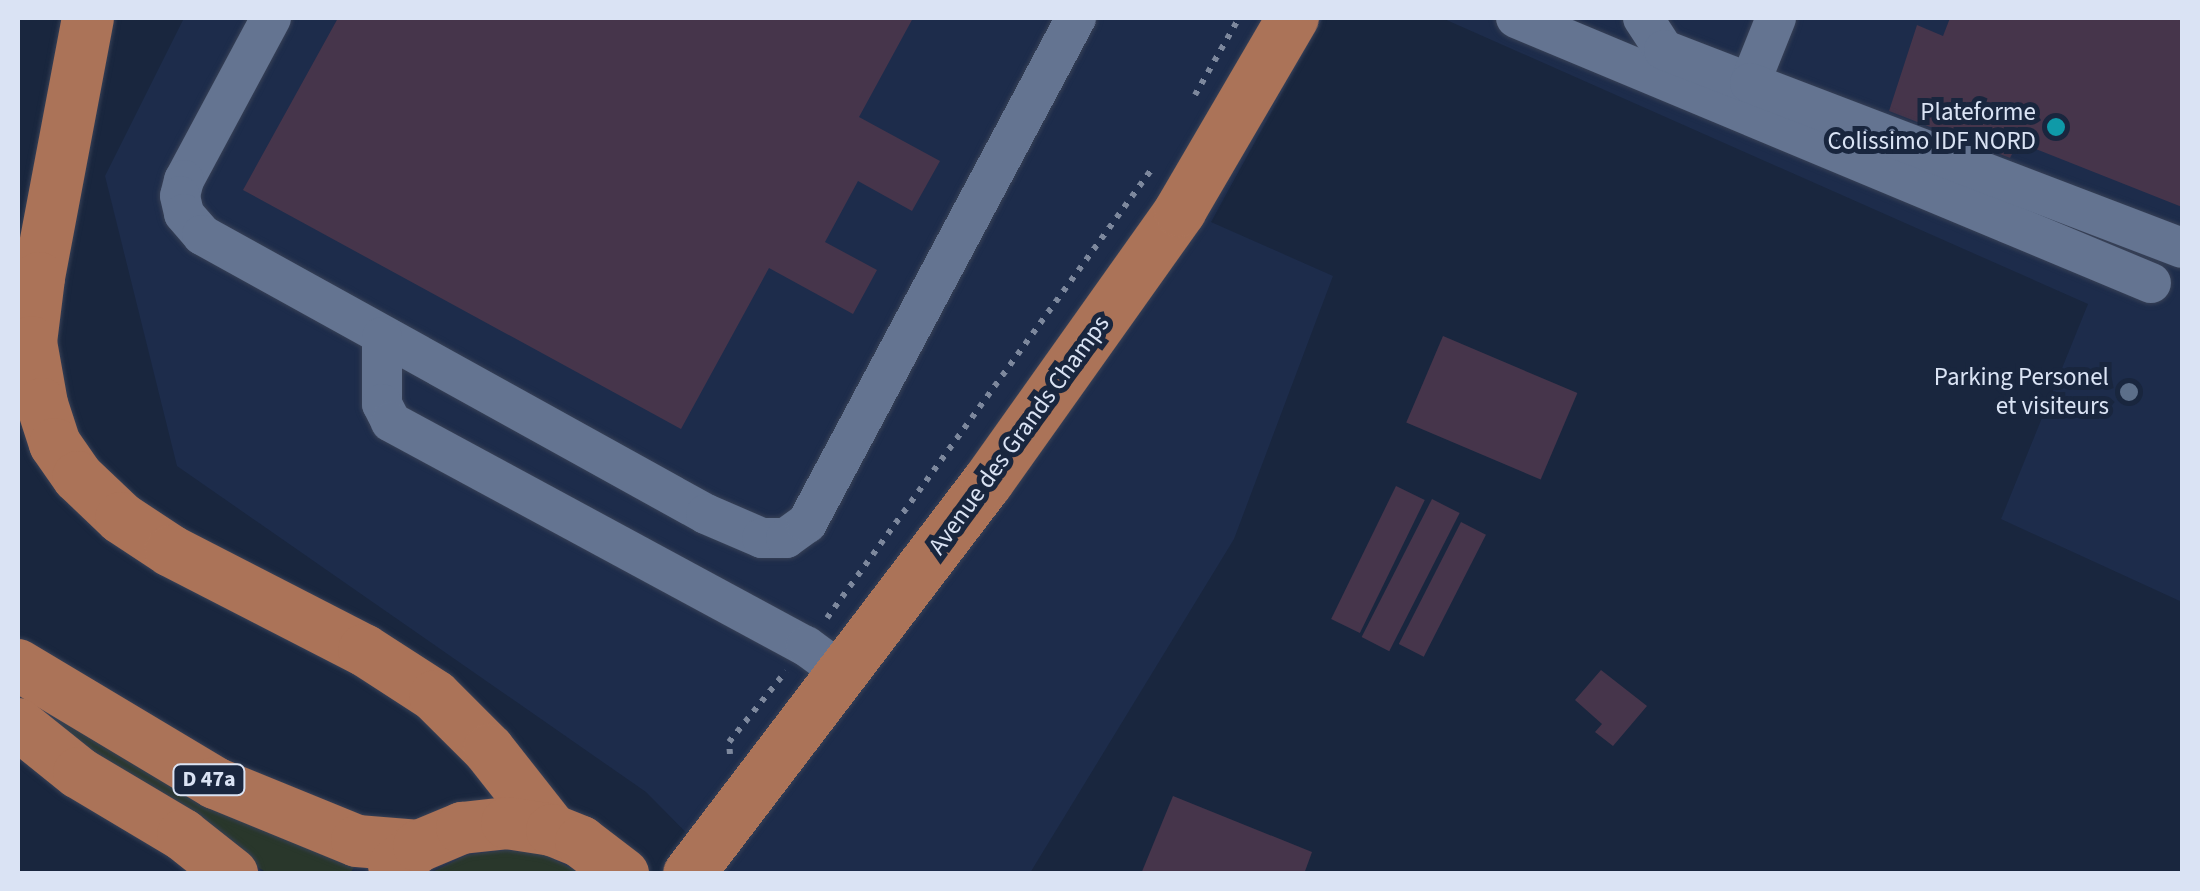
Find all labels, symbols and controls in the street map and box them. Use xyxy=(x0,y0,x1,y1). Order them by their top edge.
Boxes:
place label: Plateforme Colissimo IDF NORD xyxy=(1828,98,2036,157)
marker: Plateforme Colissimo IDF NORD xyxy=(2045,116,2067,138)
street label: Avenue des Grands Champs xyxy=(922,310,1116,560)
place label: Parking Personel et visiteurs xyxy=(1934,363,2109,422)
marker: Parking Personel et visiteurs xyxy=(2118,381,2140,403)
road number: D 47a xyxy=(172,763,246,797)

